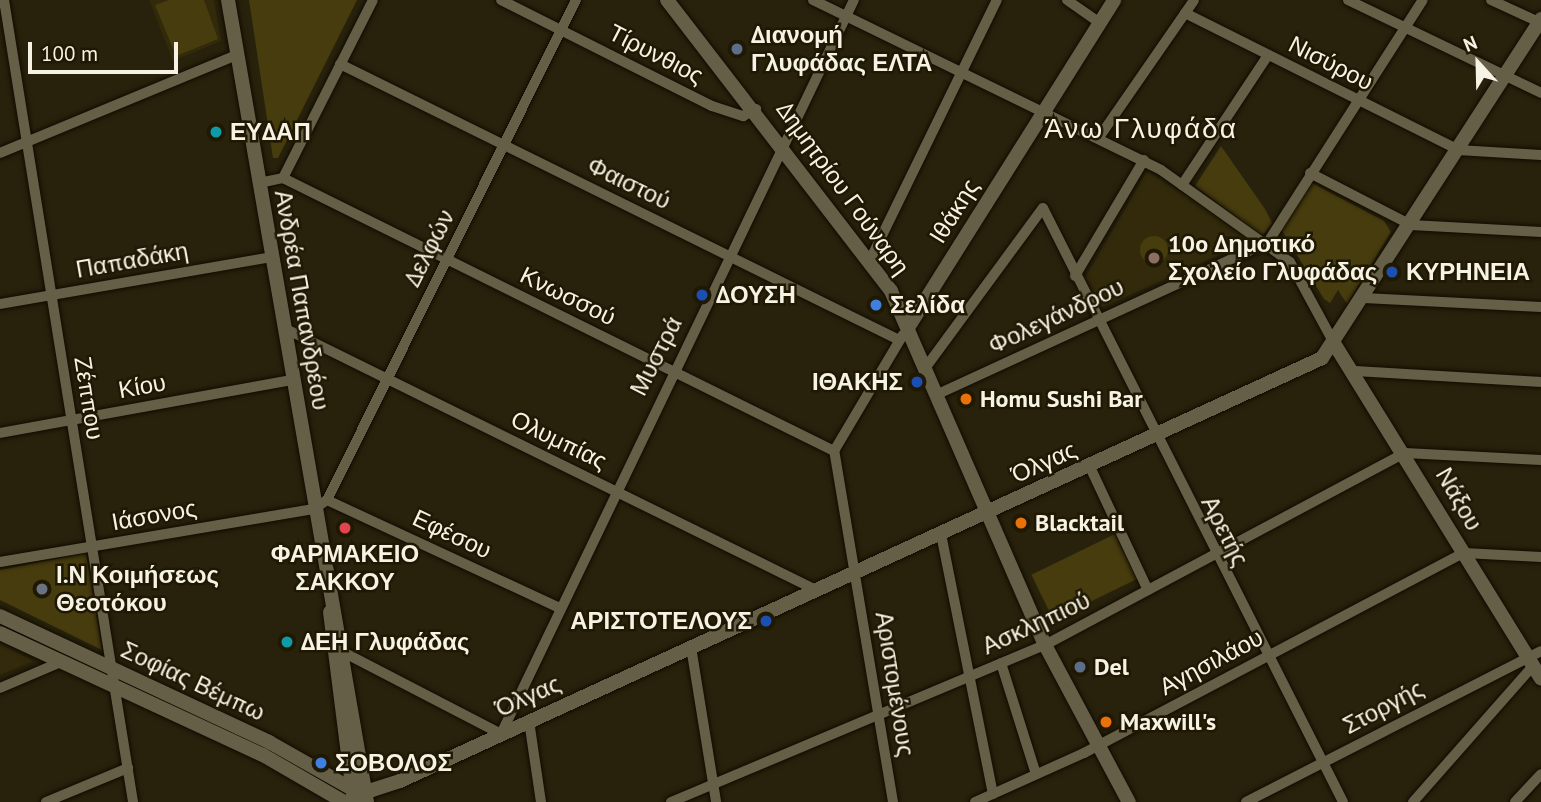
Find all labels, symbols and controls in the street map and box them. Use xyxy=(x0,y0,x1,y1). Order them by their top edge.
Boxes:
street label: Τίρυνθιος xyxy=(604,18,708,90)
place label: Διανομή Γλυφάδας ΕΛΤΑ xyxy=(751,21,932,77)
scale bar xyxy=(32,28,182,72)
north arrow xyxy=(1443,28,1513,98)
street label: Νισύρου xyxy=(1284,30,1378,96)
text: N xyxy=(1460,30,1480,57)
text: 100 m xyxy=(41,40,98,67)
marker: Διανομή Γλυφάδας ΕΛΤΑ xyxy=(729,41,745,57)
street label: Δημητρίου Γούναρη xyxy=(770,96,916,280)
district label: Άνω Γλυφάδα xyxy=(1046,111,1236,145)
place label: ΕΥΔΑΠ xyxy=(230,118,311,146)
marker: ΕΥΔΑΠ xyxy=(208,124,224,140)
street label: Φαιστού xyxy=(583,151,675,215)
street label: Ιθάκης xyxy=(923,173,985,249)
street label: Ανδρέα Παπανδρέου xyxy=(268,188,336,412)
street label: Δελφών xyxy=(398,205,460,291)
place label: 10o Δημοτικό Σχολείο Γλυφάδας xyxy=(1168,230,1377,286)
street label: Παπαδάκη xyxy=(74,236,190,284)
marker: 10o Δημοτικό Σχολείο Γλυφάδας xyxy=(1146,250,1162,266)
place label: ΚΥΡΗΝΕΙΑ xyxy=(1406,258,1530,286)
street label: Κνωσσού xyxy=(515,261,621,331)
marker: ΚΥΡΗΝΕΙΑ xyxy=(1384,264,1400,280)
street label: Φολεγάνδρου xyxy=(984,272,1128,360)
place label: ΔΟΥΣΗ xyxy=(716,281,796,309)
marker: ΔΟΥΣΗ xyxy=(694,287,710,303)
place label: Σελίδα xyxy=(890,291,965,319)
marker: Σελίδα xyxy=(868,297,884,313)
street label: Μυστρά xyxy=(624,312,688,400)
street label: Ζέππου xyxy=(68,354,110,442)
street label: Κίου xyxy=(116,368,168,404)
place label: ΙΘΑΚΗΣ xyxy=(812,368,903,396)
marker: ΙΘΑΚΗΣ xyxy=(909,374,925,390)
place label: Homu Sushi Bar xyxy=(980,385,1143,413)
marker: Homu Sushi Bar xyxy=(958,391,974,407)
street label: Ολυμπίας xyxy=(506,404,612,476)
street label: Όλγας xyxy=(1007,435,1081,489)
street label: Νάξου xyxy=(1430,462,1488,536)
street label: Αρετής xyxy=(1195,491,1255,571)
street label: Ιάσονος xyxy=(109,493,199,537)
street label: Εφέσου xyxy=(408,503,496,565)
place label: Blacktail xyxy=(1035,509,1124,537)
marker: Blacktail xyxy=(1013,515,1029,531)
marker: ΦΑΡΜΑΚΕΙΟ ΣΑΚΚΟΥ xyxy=(337,520,353,536)
place label: ΦΑΡΜΑΚΕΙΟ ΣΑΚΚΟΥ xyxy=(271,540,419,596)
place label: Ι.Ν Κοιμήσεως Θεοτόκου xyxy=(56,561,219,617)
marker: Ι.Ν Κοιμήσεως Θεοτόκου xyxy=(34,581,50,597)
street label: Ασκληπιού xyxy=(977,585,1095,661)
place label: ΑΡΙΣΤΟΤΕΛΟΥΣ xyxy=(570,607,752,635)
street label: Αριστομένους xyxy=(869,610,921,758)
marker: ΑΡΙΣΤΟΤΕΛΟΥΣ xyxy=(758,613,774,629)
street label: Αγησιλάου xyxy=(1154,623,1268,701)
place label: ΔΕΗ Γλυφάδας xyxy=(301,628,470,656)
marker: ΔΕΗ Γλυφάδας xyxy=(279,634,295,650)
street label: Σοφίας Βέμπω xyxy=(116,635,270,727)
place label: Del xyxy=(1094,653,1129,681)
marker: Del xyxy=(1072,659,1088,675)
street label: Όλγας xyxy=(491,669,565,723)
street label: Στοργής xyxy=(1338,674,1428,740)
place label: Maxwill's xyxy=(1120,708,1216,736)
marker: Maxwill's xyxy=(1098,714,1114,730)
place label: ΣΟΒΟΛΟΣ xyxy=(335,749,452,777)
marker: ΣΟΒΟΛΟΣ xyxy=(313,755,329,771)

